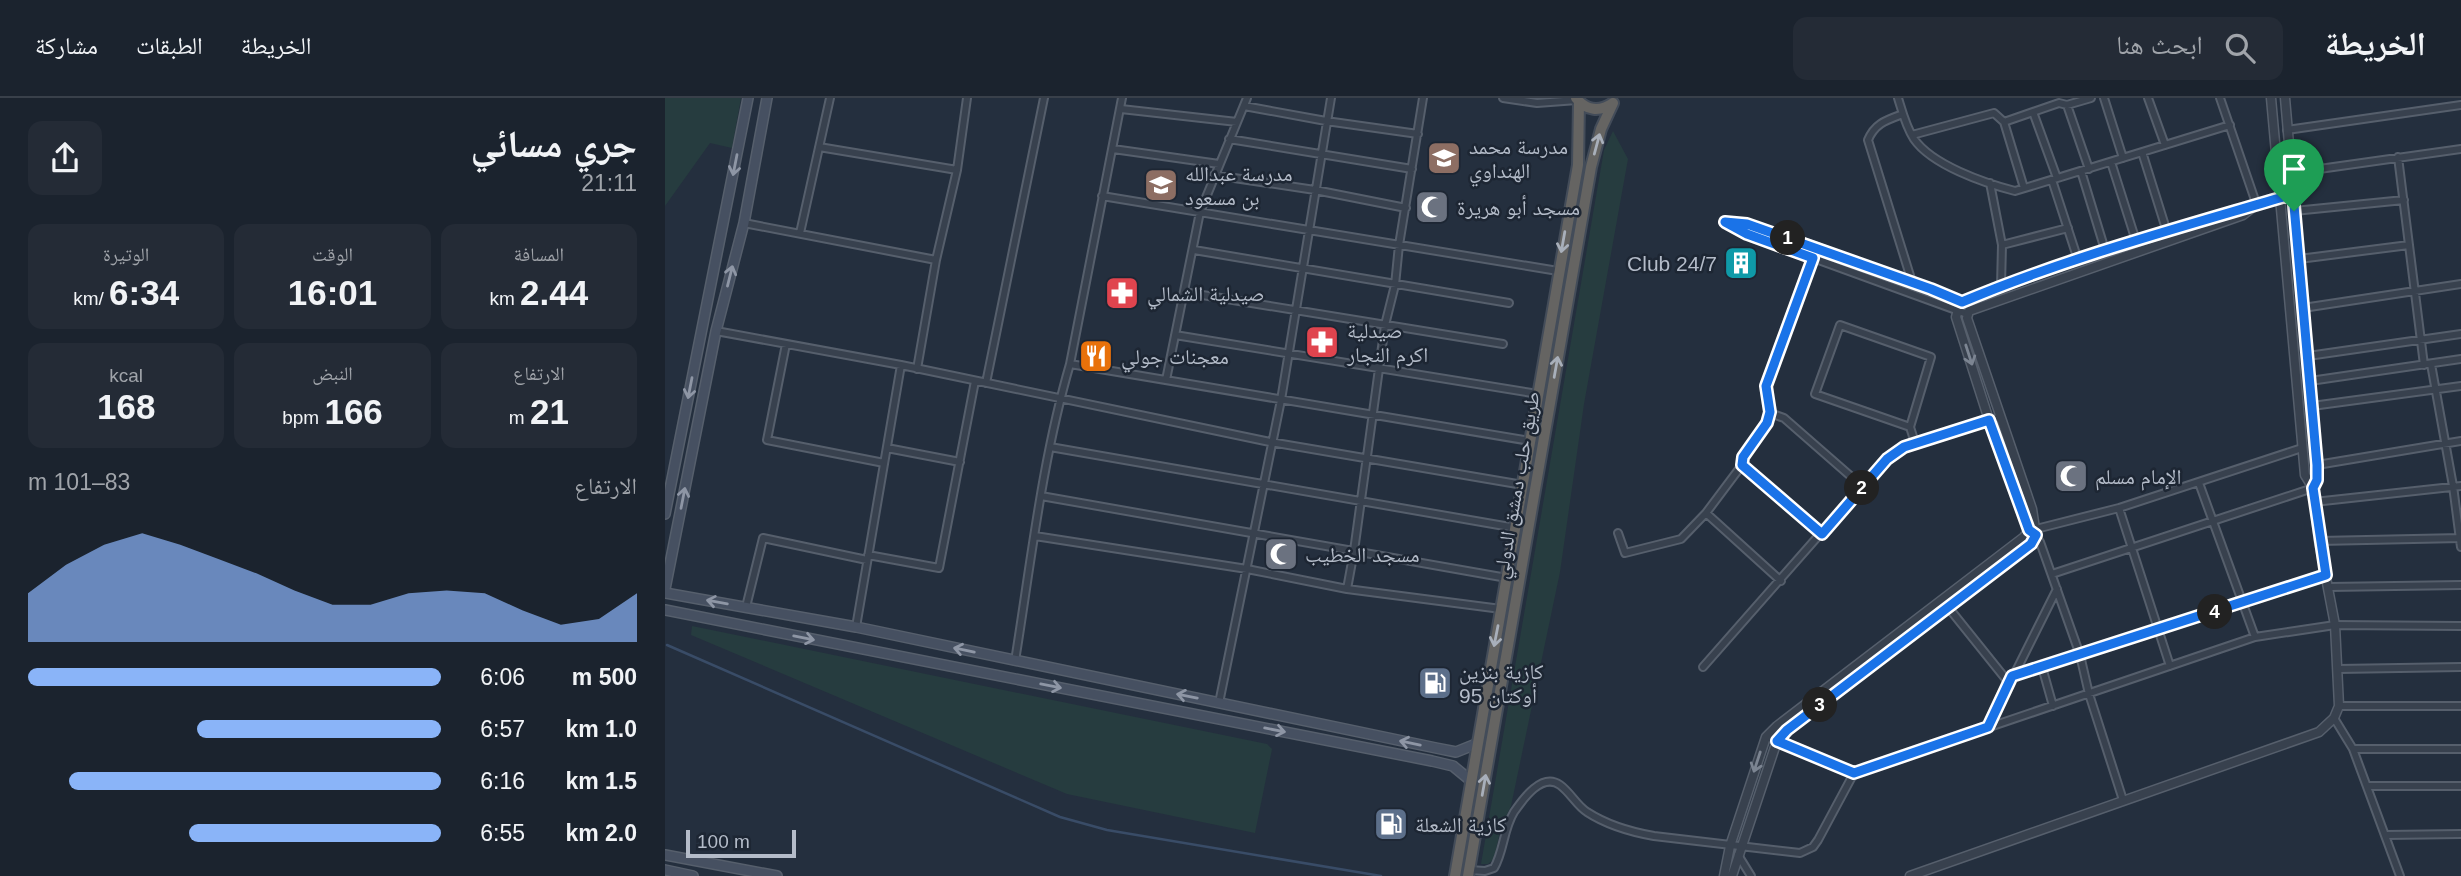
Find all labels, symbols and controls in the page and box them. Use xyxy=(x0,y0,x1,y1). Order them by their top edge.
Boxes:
search box xyxy=(1793,17,2283,80)
text: الخريطة xyxy=(2325,25,2426,62)
icon: search xyxy=(2221,29,2259,67)
text: ابحث هنا xyxy=(2116,30,2203,60)
text: مشاركة xyxy=(35,32,98,59)
text: الطبقات xyxy=(136,32,203,59)
text: الخريطة xyxy=(241,32,311,59)
button: share xyxy=(28,121,102,195)
text: جري مسائي xyxy=(471,123,637,165)
one-way arrow xyxy=(1591,133,1604,156)
place label: مدرسة محمد الهنداوي xyxy=(1469,135,1568,187)
school or university icon: مدرسة محمد الهنداوي xyxy=(1425,139,1463,177)
pin xyxy=(2264,139,2324,211)
icon: arrive xyxy=(2275,150,2313,188)
one-way arrow xyxy=(727,153,741,176)
place label: مدرسة عبدالله بن مسعود xyxy=(1185,162,1293,211)
school or university icon: مدرسة عبدالله بن مسعود xyxy=(1142,166,1180,204)
text: 21:11 xyxy=(581,170,637,196)
mosque icon: مسجد أبو هريرة xyxy=(1413,188,1451,226)
place label: مسجد أبو هريرة xyxy=(1457,195,1580,219)
pin: 1 xyxy=(1771,220,1805,256)
text: 1 xyxy=(1782,227,1793,248)
one-way arrow xyxy=(1556,230,1569,253)
text: الوتيرة xyxy=(103,244,149,265)
text: الوقت xyxy=(312,244,353,265)
text: المسافة xyxy=(514,244,564,265)
building icon: Club 24/7 xyxy=(1722,244,1760,282)
place label: Club 24/7 xyxy=(1627,252,1717,275)
one-way arrow xyxy=(724,265,737,287)
text: 6:34 xyxy=(109,273,179,312)
text: 16:01 xyxy=(288,273,377,312)
text: 2.44 xyxy=(520,273,588,312)
pharmacy icon: صيدلية الشمالي xyxy=(1103,274,1141,312)
place label: صيدلية الشمالي xyxy=(1147,282,1265,310)
text: /km xyxy=(73,288,109,309)
text: km xyxy=(489,288,520,309)
place label: صيدلية اكرم النجار xyxy=(1346,319,1428,369)
pharmacy icon: صيدلية اكرم النجار xyxy=(1303,323,1341,361)
restaurant icon: معجنات جولي xyxy=(1077,337,1115,375)
one-way arrow xyxy=(1963,344,1976,366)
place label: معجنات جولي xyxy=(1121,345,1229,373)
one-way arrow xyxy=(1550,356,1563,379)
text: النبض xyxy=(312,363,353,384)
text: الارتفاع xyxy=(513,363,565,384)
text: kcal xyxy=(109,365,143,386)
one-way arrow xyxy=(683,376,697,399)
text: 168 xyxy=(97,387,155,426)
street label: طريق حلب دمشق الدولي xyxy=(1488,389,1549,581)
text: 166 xyxy=(324,392,383,431)
text: 21 xyxy=(530,392,569,431)
text: bpm xyxy=(282,407,324,428)
text: m xyxy=(509,407,530,428)
mosque icon: الإمام مسلم xyxy=(2052,457,2090,495)
place label: الإمام مسلم xyxy=(2095,465,2182,491)
text: 83–101 m xyxy=(28,469,130,495)
pin: 2 xyxy=(1845,470,1879,506)
text: الارتفاع xyxy=(574,473,637,499)
text: 2 xyxy=(1856,477,1867,498)
one-way arrow xyxy=(677,487,691,510)
mosque icon: مسجد الخطيب xyxy=(1262,535,1300,573)
place label: مسجد الخطيب xyxy=(1305,543,1420,566)
pin: 4 xyxy=(2197,594,2233,630)
one-way arrow xyxy=(706,595,729,608)
text: 4 xyxy=(2209,601,2220,622)
one-way arrow xyxy=(1489,624,1502,647)
one-way arrow xyxy=(792,631,815,645)
one-way arrow xyxy=(953,643,976,657)
place label: كازية بنزين أوكتان 95 xyxy=(1459,660,1544,708)
text: 6:06 xyxy=(480,664,525,690)
text: 500 m xyxy=(572,664,637,690)
fuel station icon: كازية بنزين أوكتان 95 xyxy=(1416,664,1454,702)
one-way arrow xyxy=(1039,680,1062,693)
pin: 3 xyxy=(1803,688,1837,722)
one-way arrow xyxy=(1176,689,1199,703)
text: 3 xyxy=(1814,694,1825,715)
text: 6:57 xyxy=(480,716,525,742)
text: 1.0 km xyxy=(565,716,637,742)
one-way arrow xyxy=(1263,723,1286,737)
one-way arrow xyxy=(1399,735,1422,749)
one-way arrow xyxy=(1750,750,1763,772)
text: 6:16 xyxy=(480,768,525,794)
text: 1.5 km xyxy=(565,768,637,794)
one-way arrow xyxy=(1478,774,1491,797)
fuel station icon: كازية الشعلة xyxy=(1372,805,1410,843)
place label: كازية الشعلة xyxy=(1415,813,1507,836)
text: 6:55 xyxy=(480,820,525,846)
text: 2.0 km xyxy=(565,820,637,846)
scale bar xyxy=(686,827,796,859)
text: 100 m xyxy=(697,831,750,852)

